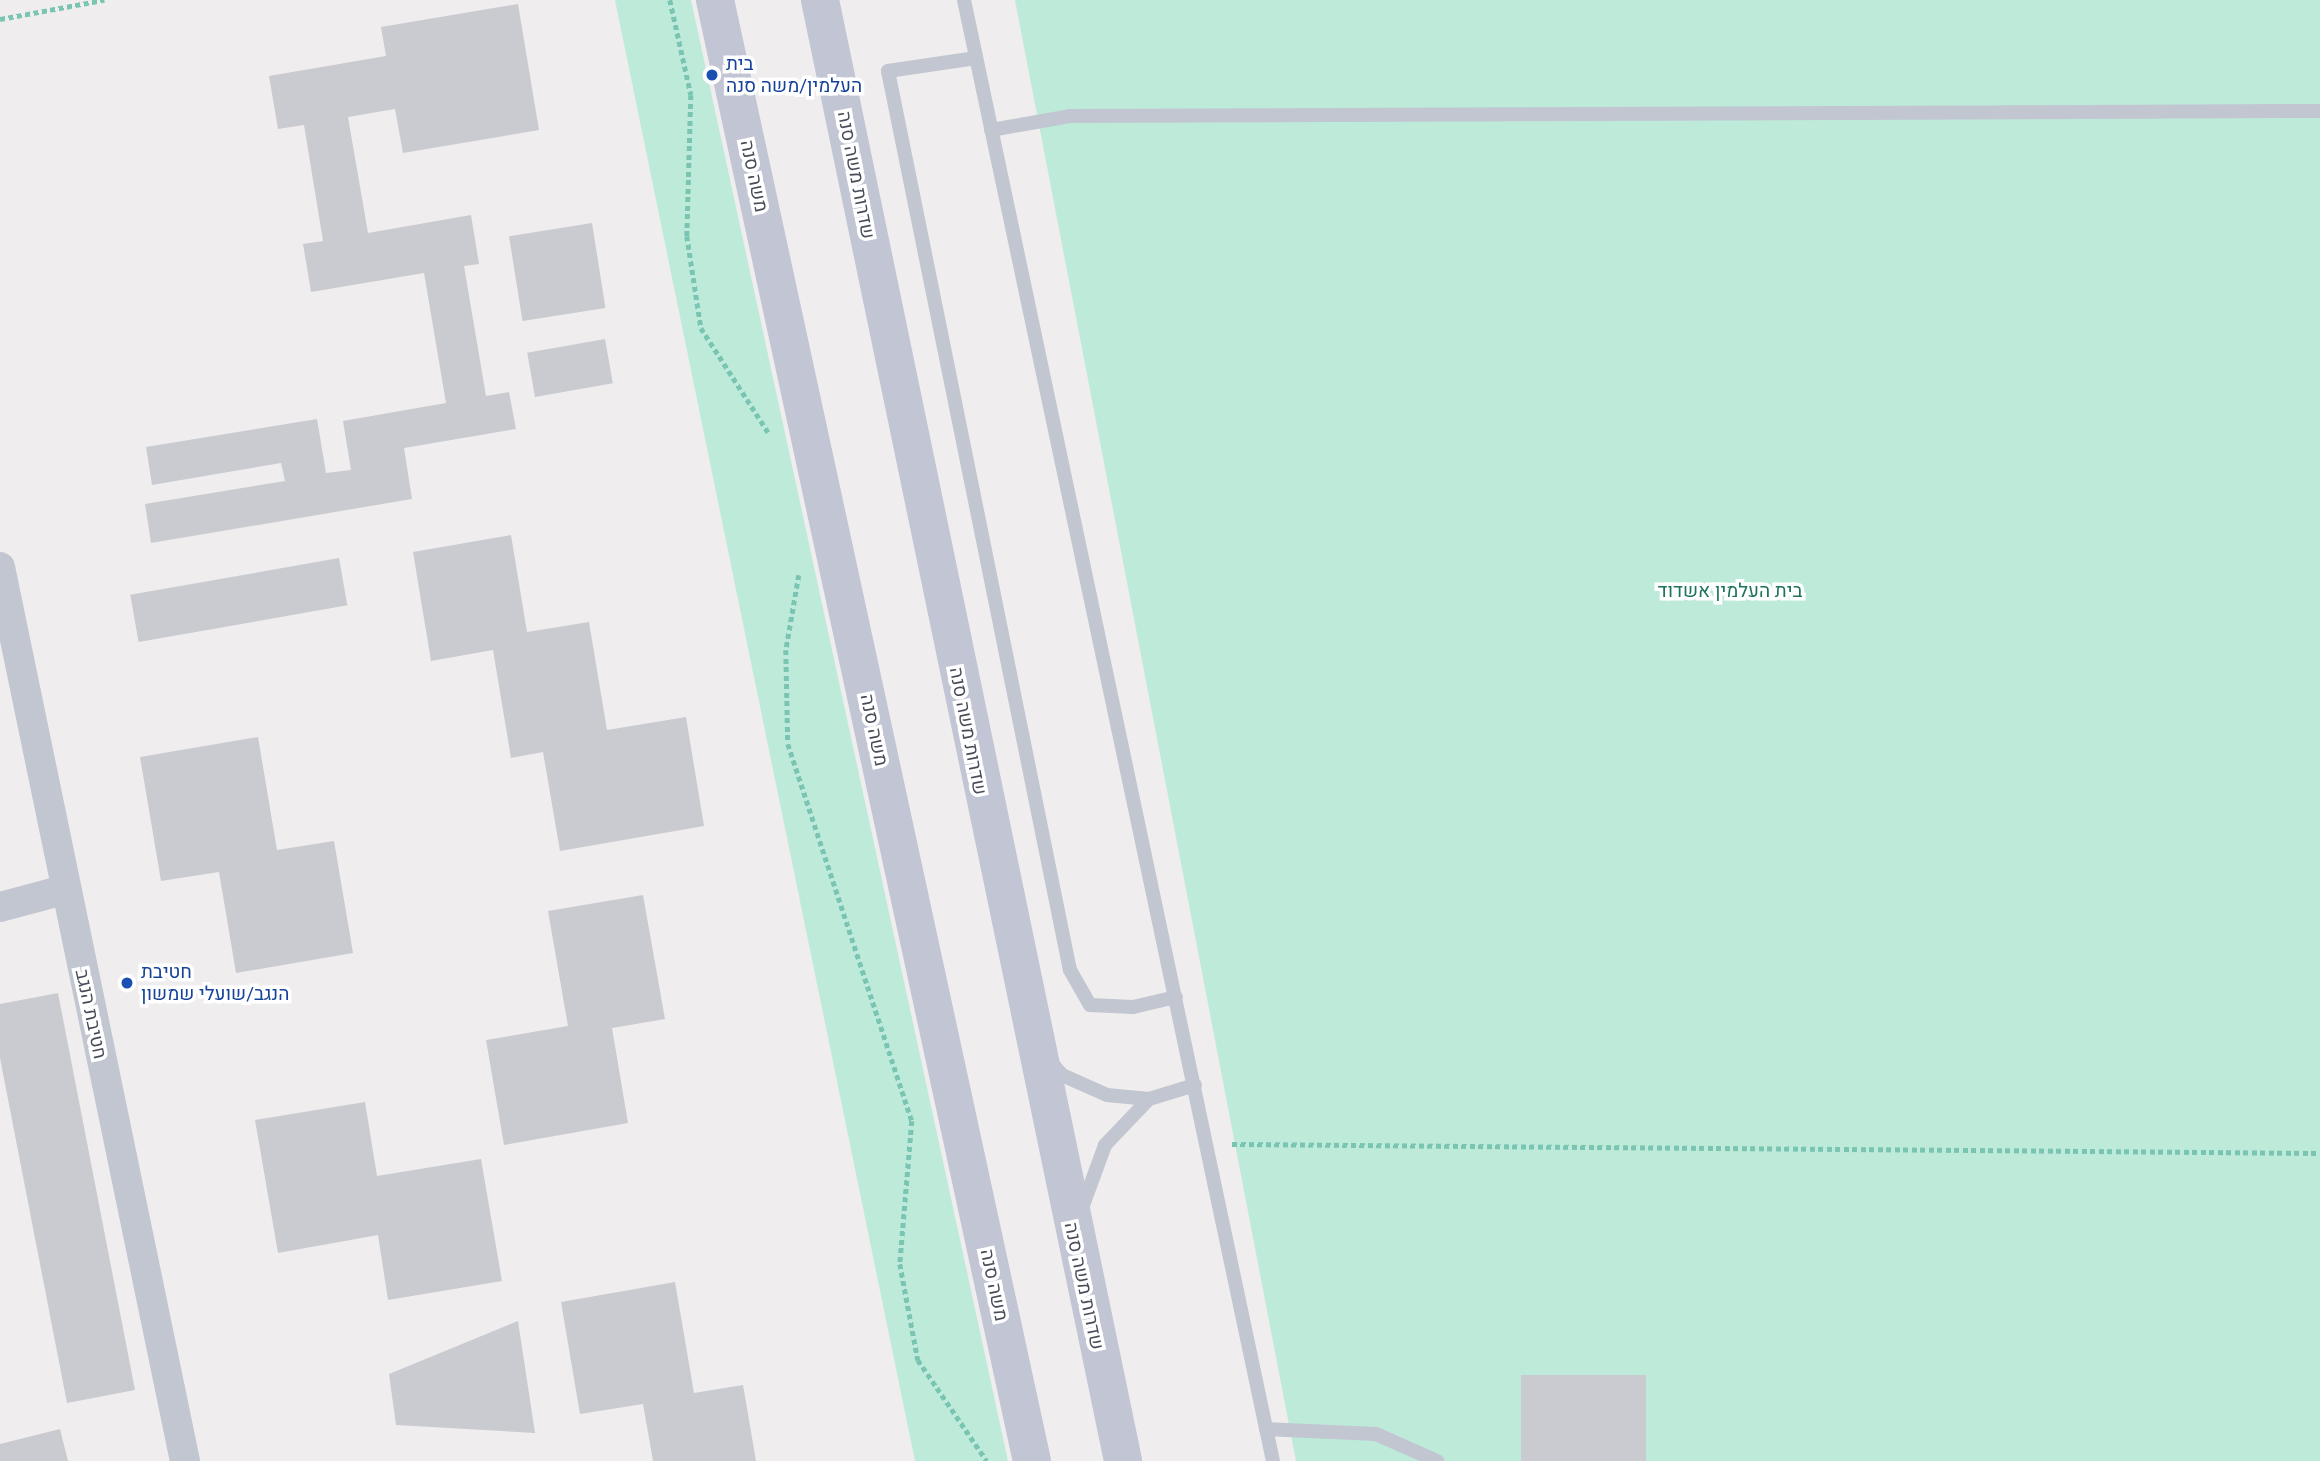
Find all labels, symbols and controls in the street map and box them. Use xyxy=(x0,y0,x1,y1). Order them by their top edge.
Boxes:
place label: בית העלמין/משה סנה xyxy=(726,53,862,97)
marker: בית העלמין/משה סנה xyxy=(704,67,720,83)
street label: שדרות משה סנה xyxy=(832,109,880,241)
street label: משה סנה xyxy=(735,138,773,214)
park label: בית העלמין אשדוד xyxy=(1658,580,1802,602)
street label: שדרות משה סנה xyxy=(944,665,992,797)
street label: משה סנה xyxy=(855,692,893,768)
place label: חטיבת הנגב/שועלי שמשון xyxy=(141,961,289,1005)
street label: חטיבת הנגב xyxy=(70,967,112,1061)
marker: חטיבת הנגב/שועלי שמשון xyxy=(119,975,135,991)
street label: שדרות משה סנה xyxy=(1059,1220,1109,1352)
street label: משה סנה xyxy=(975,1247,1013,1323)

